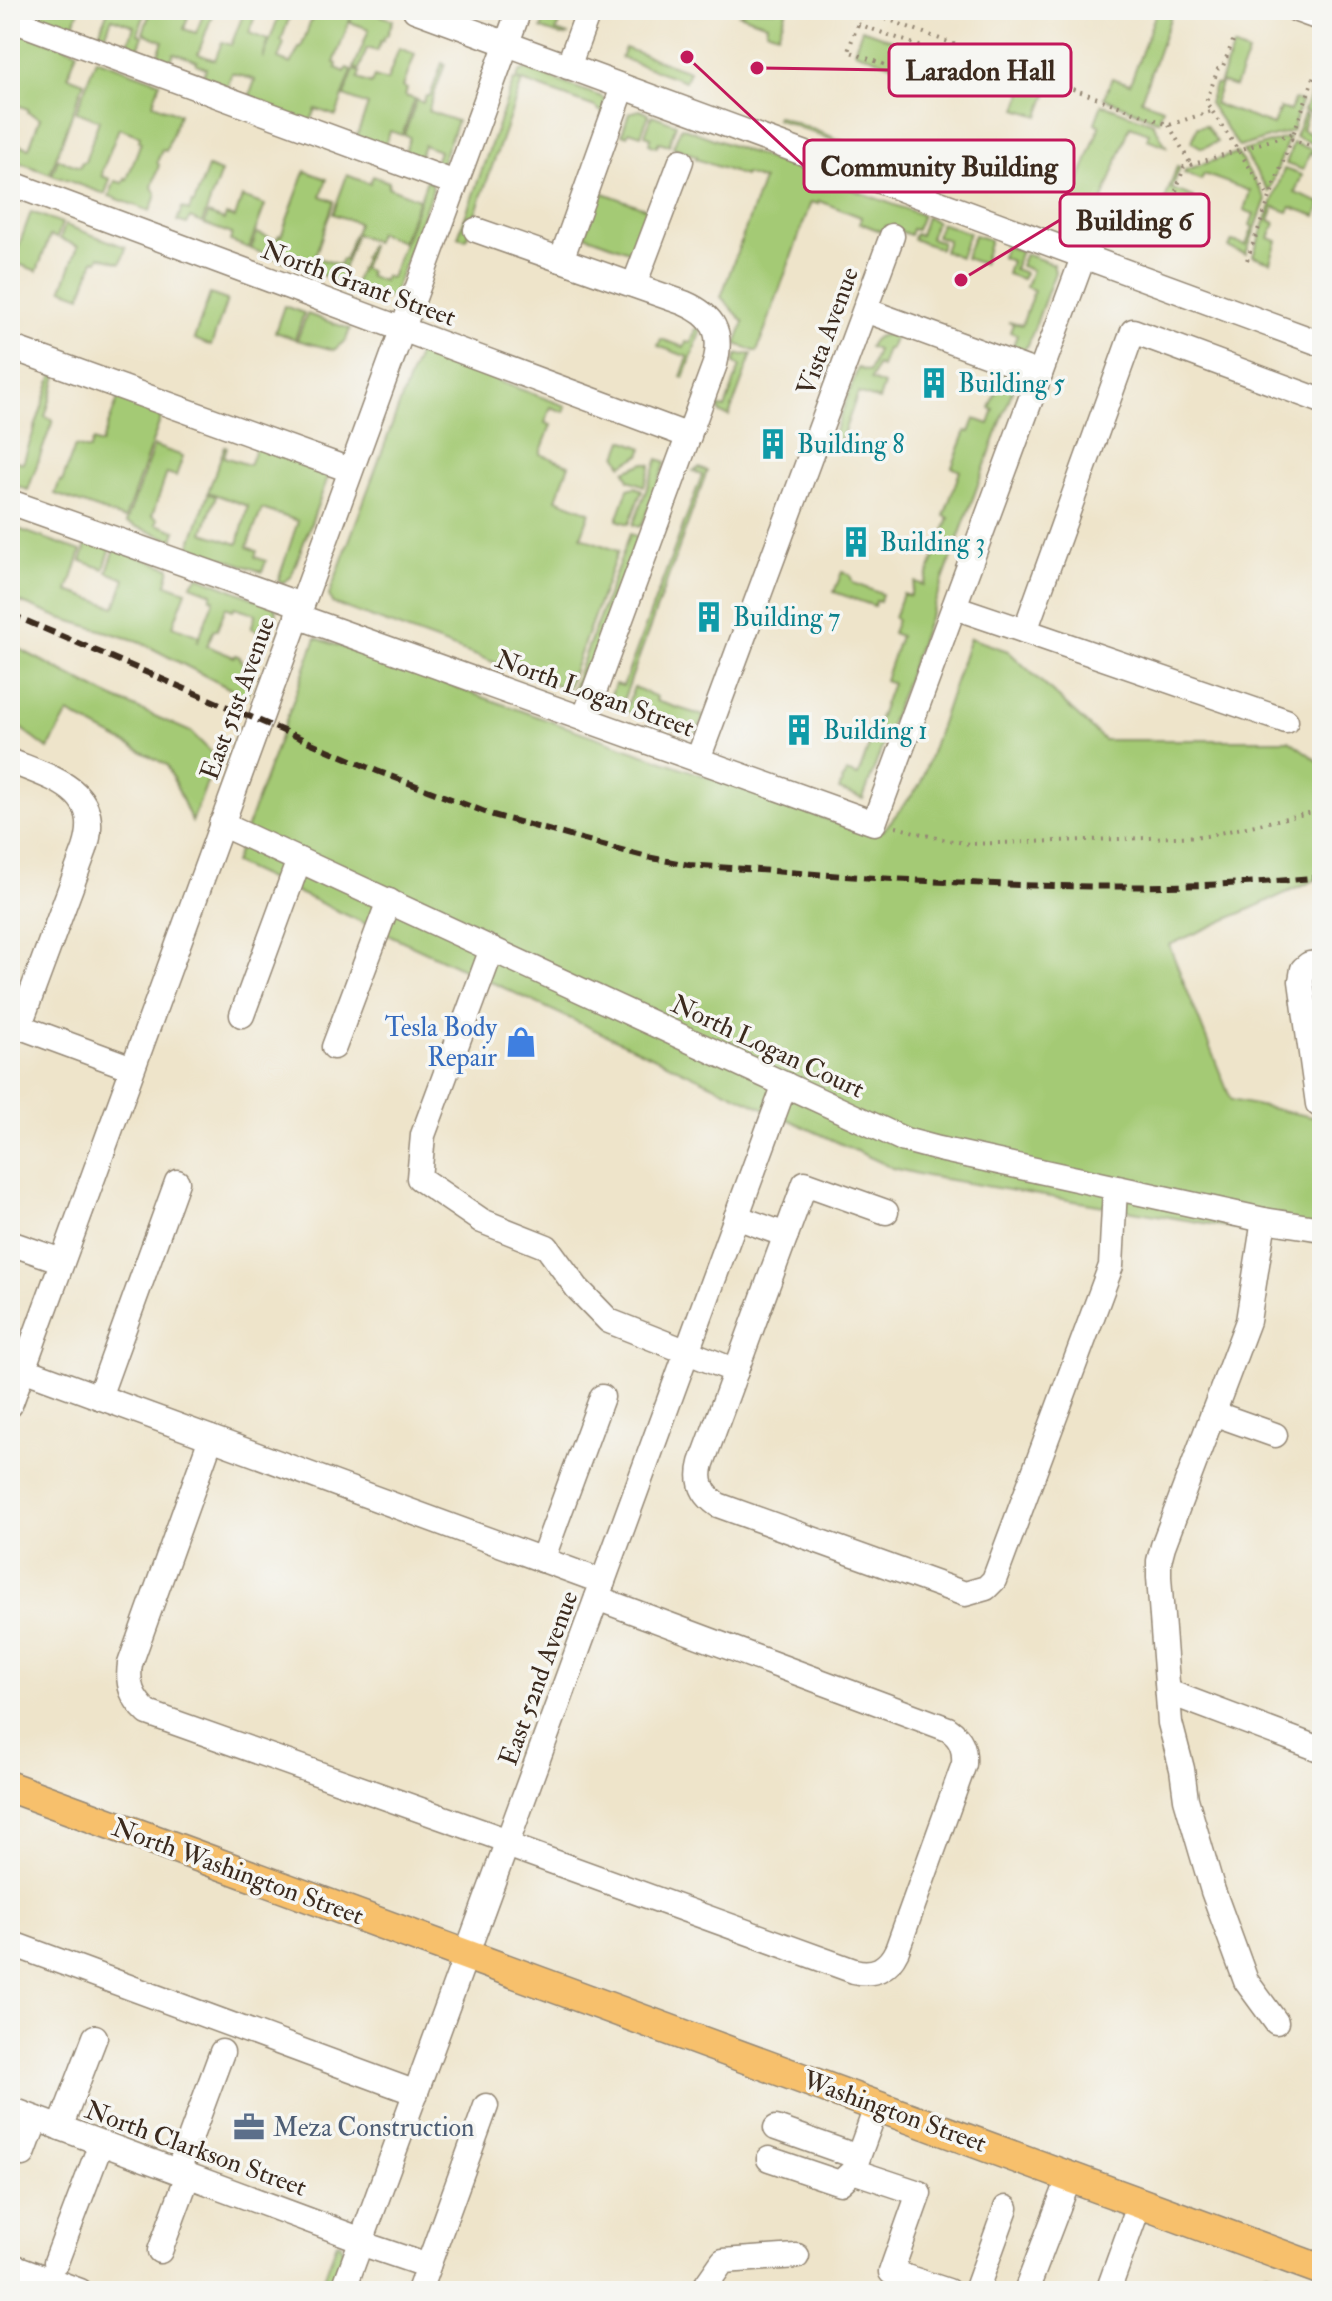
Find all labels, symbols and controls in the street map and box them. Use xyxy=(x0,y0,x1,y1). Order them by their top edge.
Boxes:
callout: Laradon Hall xyxy=(889,44,1071,96)
text: Laradon Hall xyxy=(905,54,1056,89)
callout: Community Building xyxy=(804,140,1074,192)
text: Community Building xyxy=(820,150,1059,185)
callout: Building 6 xyxy=(1060,194,1209,246)
text: Building 6 xyxy=(1076,204,1194,239)
street label: North Grant Street xyxy=(257,234,460,334)
street label: Vista Avenue xyxy=(790,263,866,400)
building icon: Building 5 xyxy=(917,366,951,400)
place label: Building 5 xyxy=(958,368,1065,400)
building icon: Building 8 xyxy=(756,427,790,461)
place label: Building 8 xyxy=(797,429,905,461)
building icon: Building 3 xyxy=(839,525,873,559)
place label: Building 3 xyxy=(880,527,985,559)
building icon: Building 7 xyxy=(692,600,726,634)
place label: Building 7 xyxy=(733,602,840,634)
street label: East 51st Avenue xyxy=(194,612,282,784)
street label: North Logan Street xyxy=(491,643,698,745)
building icon: Building 1 xyxy=(782,713,816,747)
place label: Building 1 xyxy=(823,715,928,747)
street label: North Logan Court xyxy=(666,988,869,1106)
place label: Tesla Body Repair xyxy=(385,1012,498,1075)
shop icon: Tesla Body Repair xyxy=(504,1025,538,1059)
street label: East 52nd Avenue xyxy=(493,1586,585,1770)
street label: North Washington Street xyxy=(108,1812,368,1932)
street label: Washington Street xyxy=(798,2064,991,2160)
street label: North Clarkson Street xyxy=(80,2094,311,2204)
office icon: Meza Construction xyxy=(232,2110,266,2144)
place label: Meza Construction xyxy=(273,2112,474,2144)

